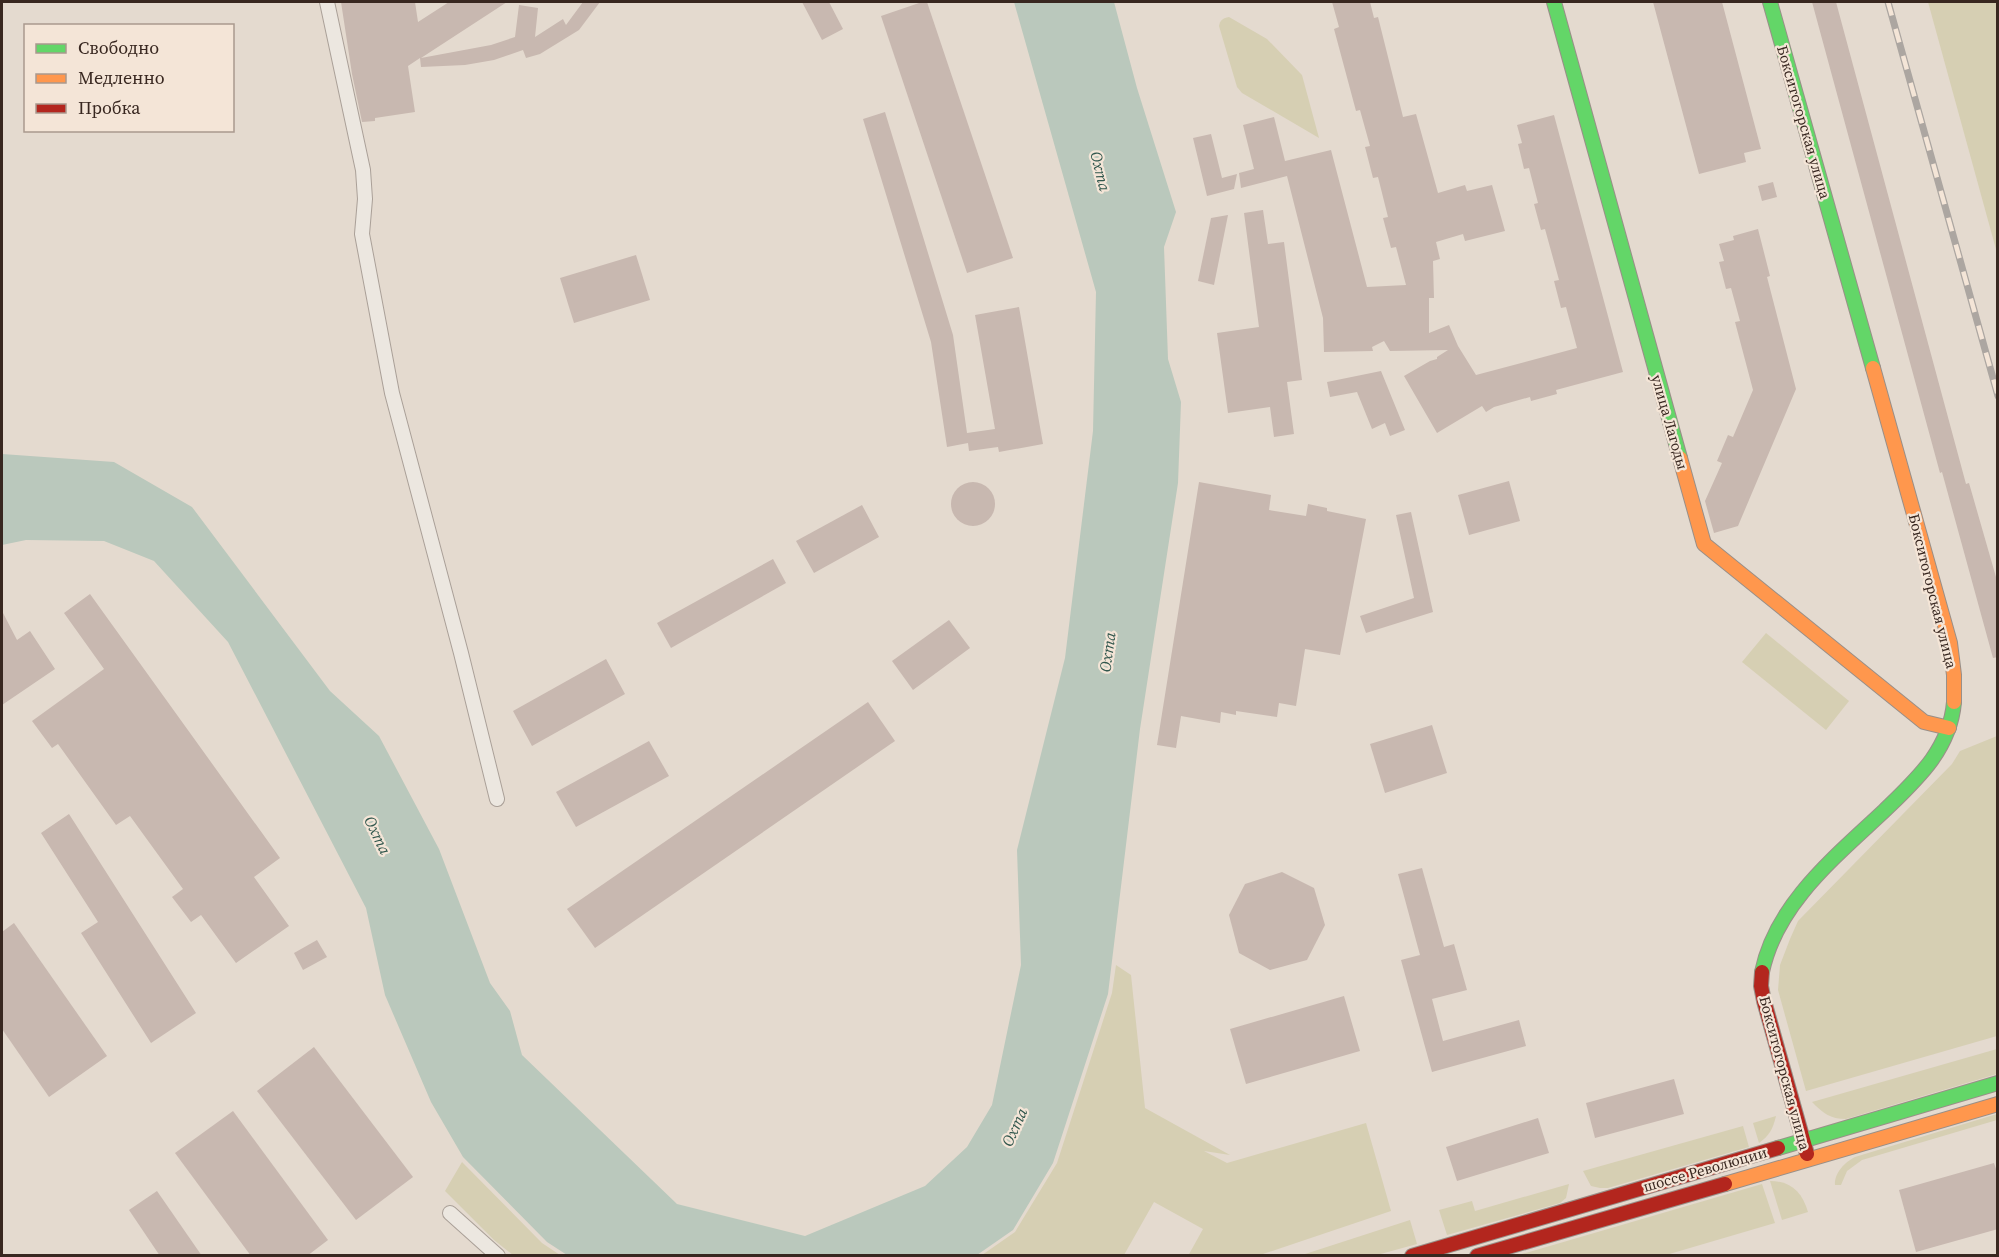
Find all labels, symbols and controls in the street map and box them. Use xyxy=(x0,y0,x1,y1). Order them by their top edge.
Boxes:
legend xyxy=(24,24,234,132)
text: Свободно xyxy=(78,35,159,60)
street label: Бокситогорская улица xyxy=(1772,43,1836,202)
text: Медленно xyxy=(78,65,165,90)
text: Пробка xyxy=(78,95,141,120)
water label: Охта xyxy=(1085,149,1117,194)
street label: улица Лагоды xyxy=(1646,372,1694,472)
street label: Бокситогорская улица xyxy=(1904,511,1962,671)
water label: Охта xyxy=(1093,630,1121,673)
water label: Охта xyxy=(359,812,397,859)
street label: Бокситогорская улица xyxy=(1754,994,1816,1153)
water label: Охта xyxy=(996,1104,1033,1150)
street label: шоссе Революции xyxy=(1641,1141,1770,1197)

